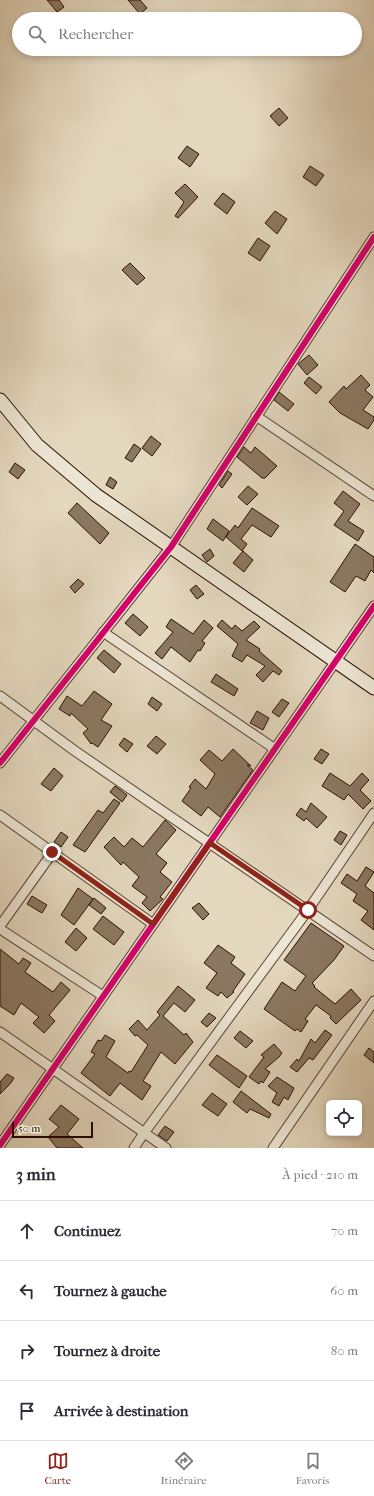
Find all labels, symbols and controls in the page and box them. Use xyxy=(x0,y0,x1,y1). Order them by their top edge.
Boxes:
search box xyxy=(12,12,362,56)
icon: search xyxy=(26,23,48,45)
text: Rechercher xyxy=(58,25,133,43)
route end xyxy=(43,843,61,861)
route start xyxy=(299,901,317,919)
map controls xyxy=(326,1100,362,1136)
button: locate xyxy=(326,1100,362,1136)
scale bar xyxy=(12,1120,93,1139)
text: 50 m xyxy=(18,1122,40,1135)
text: 3 min xyxy=(16,1164,56,1184)
text: À pied · 210 m xyxy=(282,1167,358,1182)
icon: ahead xyxy=(16,1220,38,1242)
text: Continuez xyxy=(54,1222,121,1240)
text: 70 m xyxy=(331,1223,358,1238)
icon: left xyxy=(16,1280,38,1302)
text: Tournez à gauche xyxy=(54,1282,167,1300)
text: 60 m xyxy=(330,1283,358,1298)
icon: right xyxy=(16,1340,38,1362)
text: Tournez à droite xyxy=(54,1342,160,1360)
text: 80 m xyxy=(331,1343,358,1358)
icon: arrive xyxy=(16,1400,38,1422)
text: Arrivée à destination xyxy=(54,1402,189,1420)
tab: Carte xyxy=(45,1450,71,1487)
tab: Itinéraire xyxy=(160,1450,207,1487)
tab: Favoris xyxy=(296,1450,329,1487)

